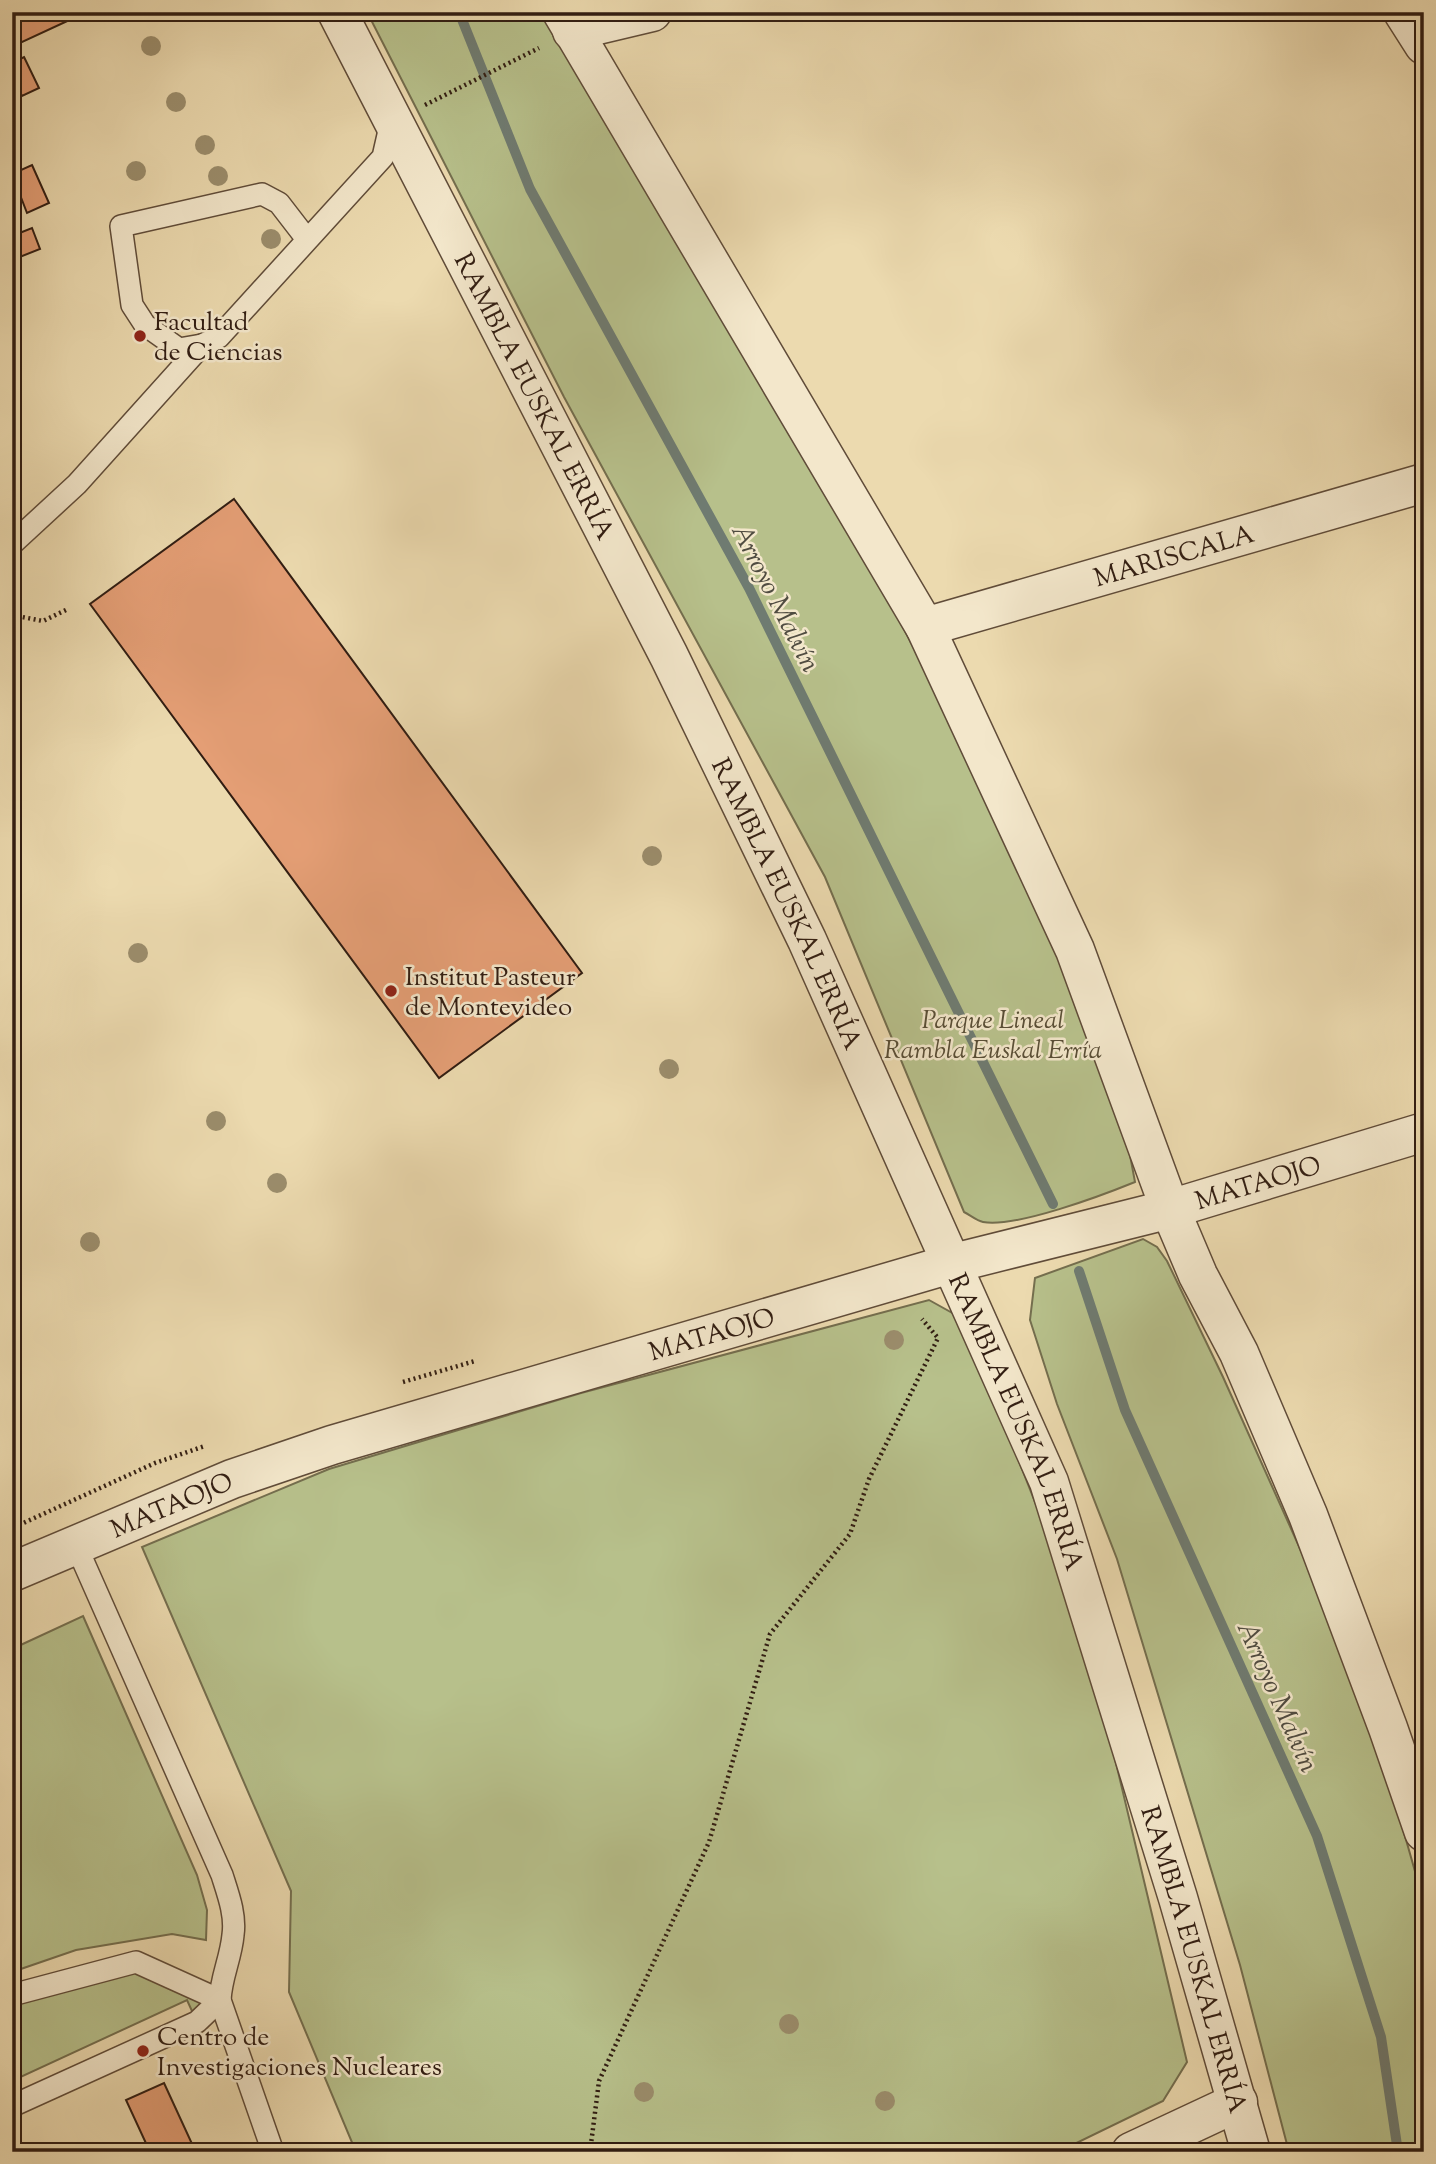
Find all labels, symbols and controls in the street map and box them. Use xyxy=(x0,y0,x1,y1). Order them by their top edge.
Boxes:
street label: RAMBLA EUSKAL ERRÍA xyxy=(443,247,622,547)
place label: Facultad de Ciencias xyxy=(154,305,283,372)
marker: Facultad de Ciencias xyxy=(132,328,148,344)
water label: Arroyo Malvín xyxy=(720,517,829,680)
street label: MARISCALA xyxy=(1090,517,1259,598)
street label: RAMBLA EUSKAL ERRÍA xyxy=(700,753,870,1056)
place label: Institut Pasteur de Montevideo xyxy=(405,960,576,1027)
marker: Institut Pasteur de Montevideo xyxy=(383,983,399,999)
park label: Parque Lineal Rambla Euskal Erría xyxy=(884,1003,1102,1070)
street label: MATAOJO xyxy=(1191,1148,1326,1221)
street label: RAMBLA EUSKAL ERRÍA xyxy=(937,1268,1091,1576)
street label: MATAOJO xyxy=(645,1300,780,1372)
street label: MATAOJO xyxy=(105,1465,239,1549)
water label: Arroyo Malvín xyxy=(1225,1615,1328,1780)
street label: RAMBLA EUSKAL ERRÍA xyxy=(1130,1802,1255,2118)
place label: Centro de Investigaciones Nucleares xyxy=(157,2020,442,2087)
marker: Centro de Investigaciones Nucleares xyxy=(135,2043,151,2059)

